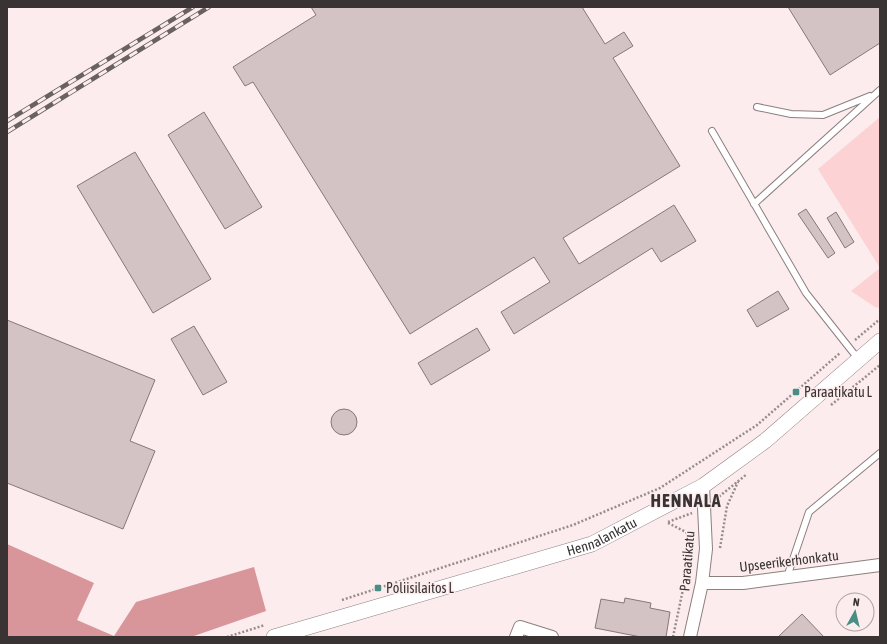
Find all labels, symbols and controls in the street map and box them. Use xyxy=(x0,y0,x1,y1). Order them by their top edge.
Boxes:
place label: Paraatikatu L xyxy=(804,384,873,400)
marker: Paraatikatu L xyxy=(791,387,801,397)
district label: HENNALA xyxy=(651,490,721,511)
street label: Hennalankatu xyxy=(565,514,639,559)
street label: Paraatikatu xyxy=(676,530,698,592)
street label: Upseerikerhonkatu xyxy=(738,547,840,575)
place label: Poliisilaitos L xyxy=(386,580,454,596)
marker: Poliisilaitos L xyxy=(373,583,383,593)
north arrow xyxy=(835,592,875,632)
text: N xyxy=(852,596,860,608)

